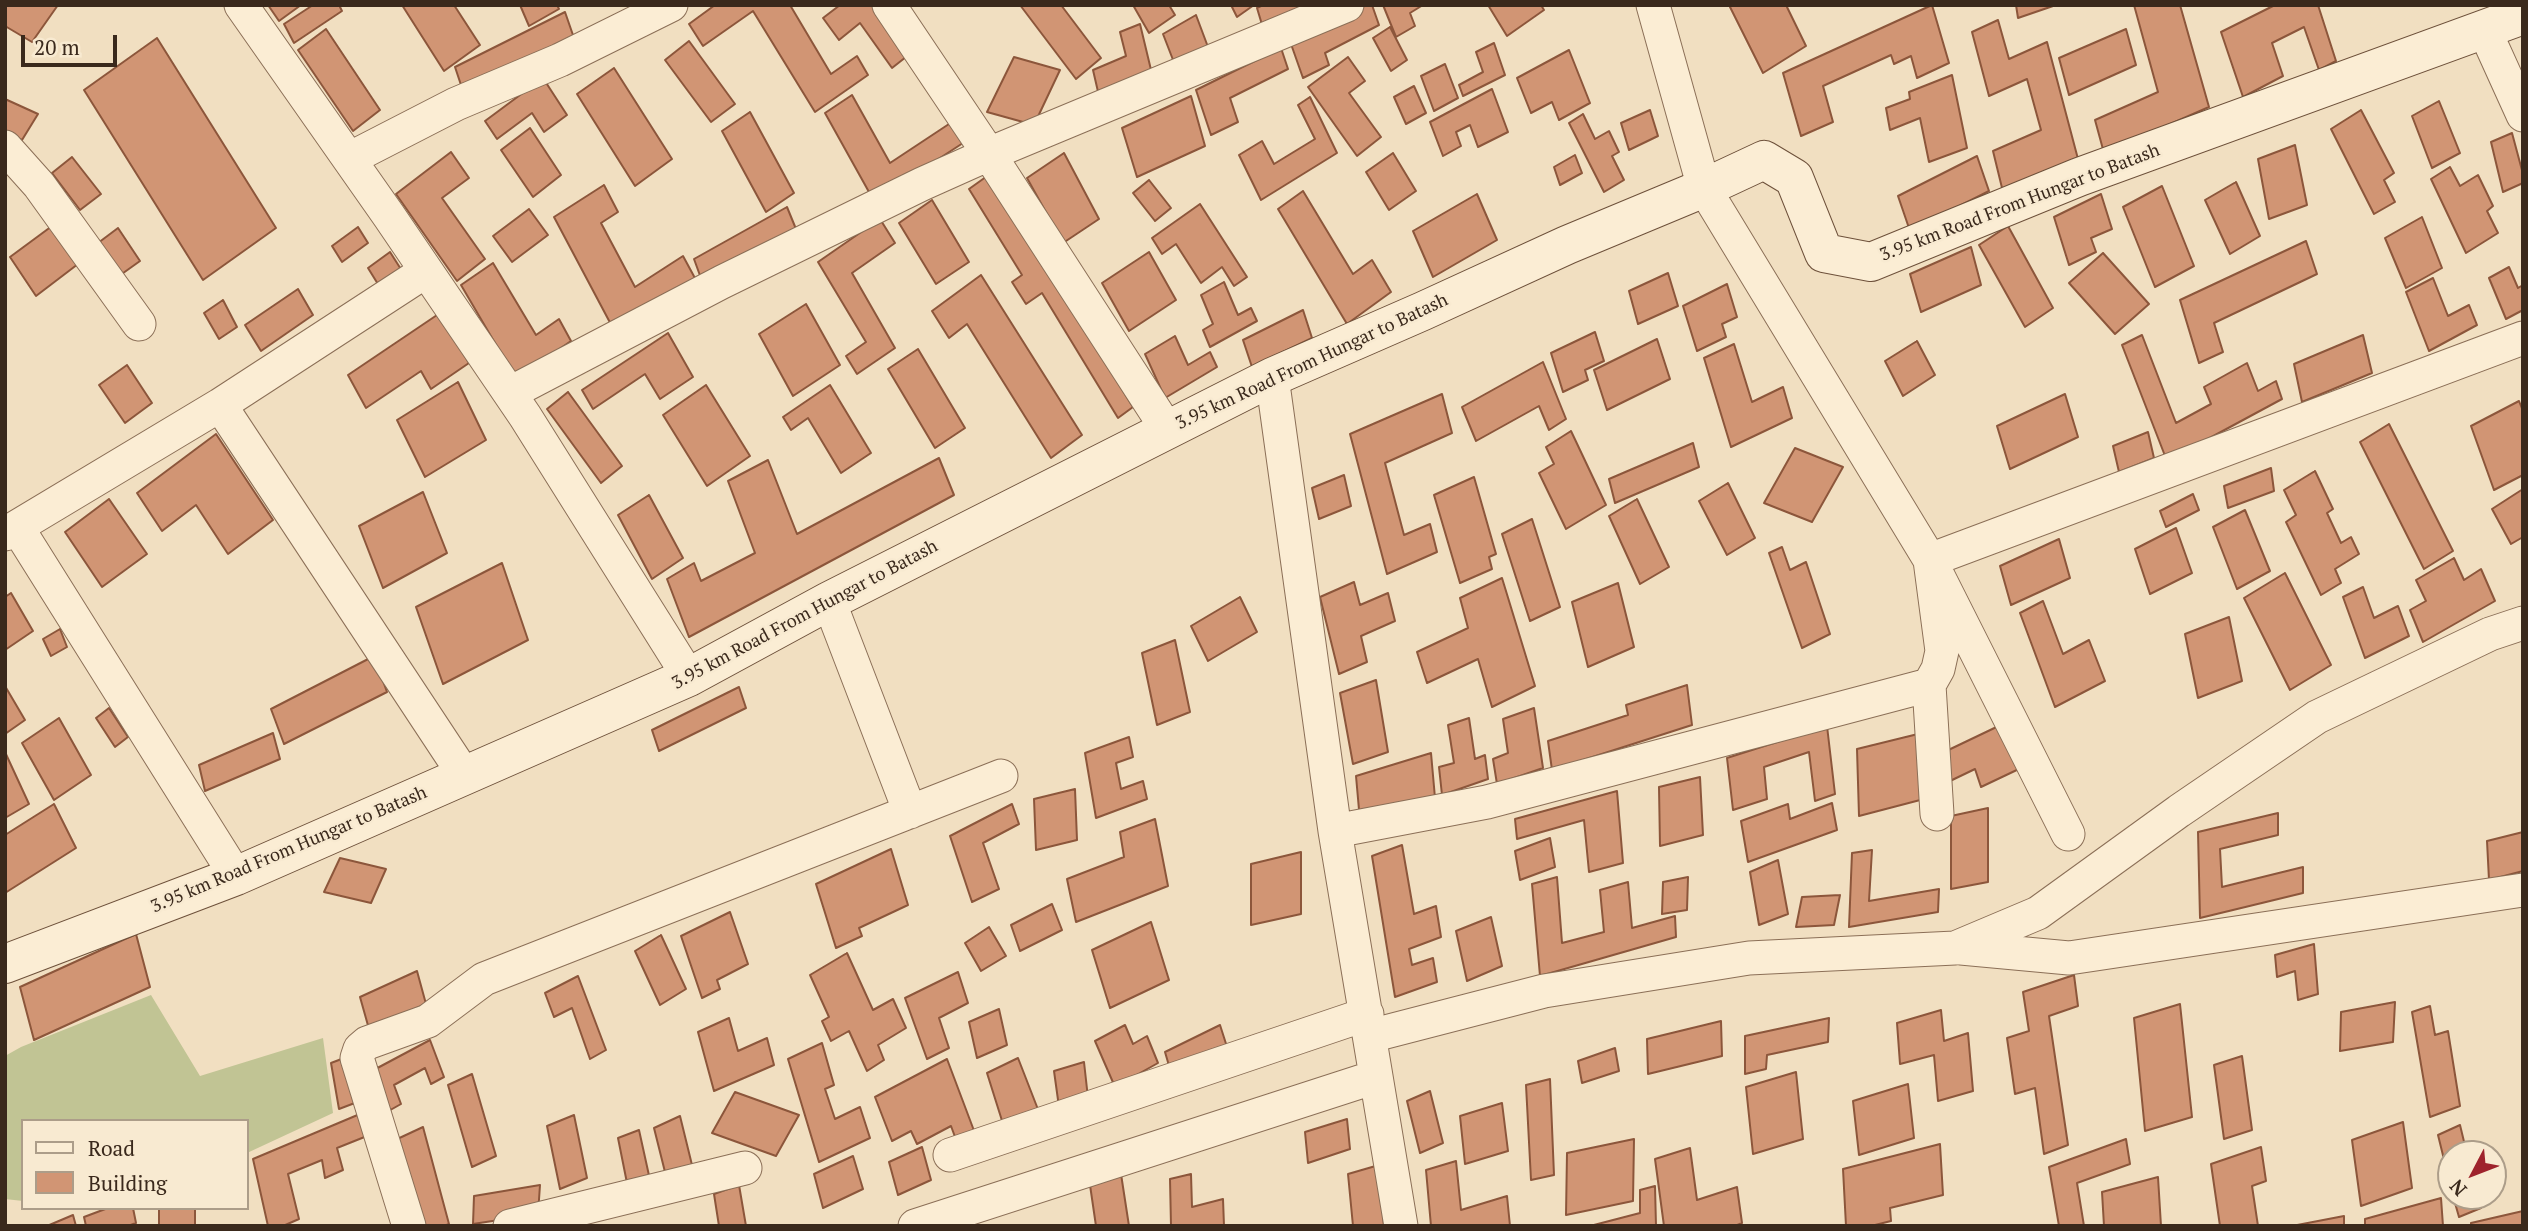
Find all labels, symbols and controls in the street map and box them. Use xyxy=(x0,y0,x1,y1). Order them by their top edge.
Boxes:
scale bar xyxy=(24,21,121,65)
text: 20 m xyxy=(34,33,80,61)
street label: 3.95 km Road From Hungar to Batash xyxy=(1877,140,2163,266)
street label: 3.95 km Road From Hungar to Batash xyxy=(1173,289,1451,435)
street label: 3.95 km Road From Hungar to Batash xyxy=(668,536,942,694)
street label: 3.95 km Road From Hungar to Batash xyxy=(148,782,430,918)
legend xyxy=(21,1119,248,1210)
text: Road xyxy=(88,1134,135,1162)
north arrow xyxy=(2437,1140,2507,1210)
text: Building xyxy=(88,1169,167,1197)
text: N xyxy=(2443,1174,2472,1202)

